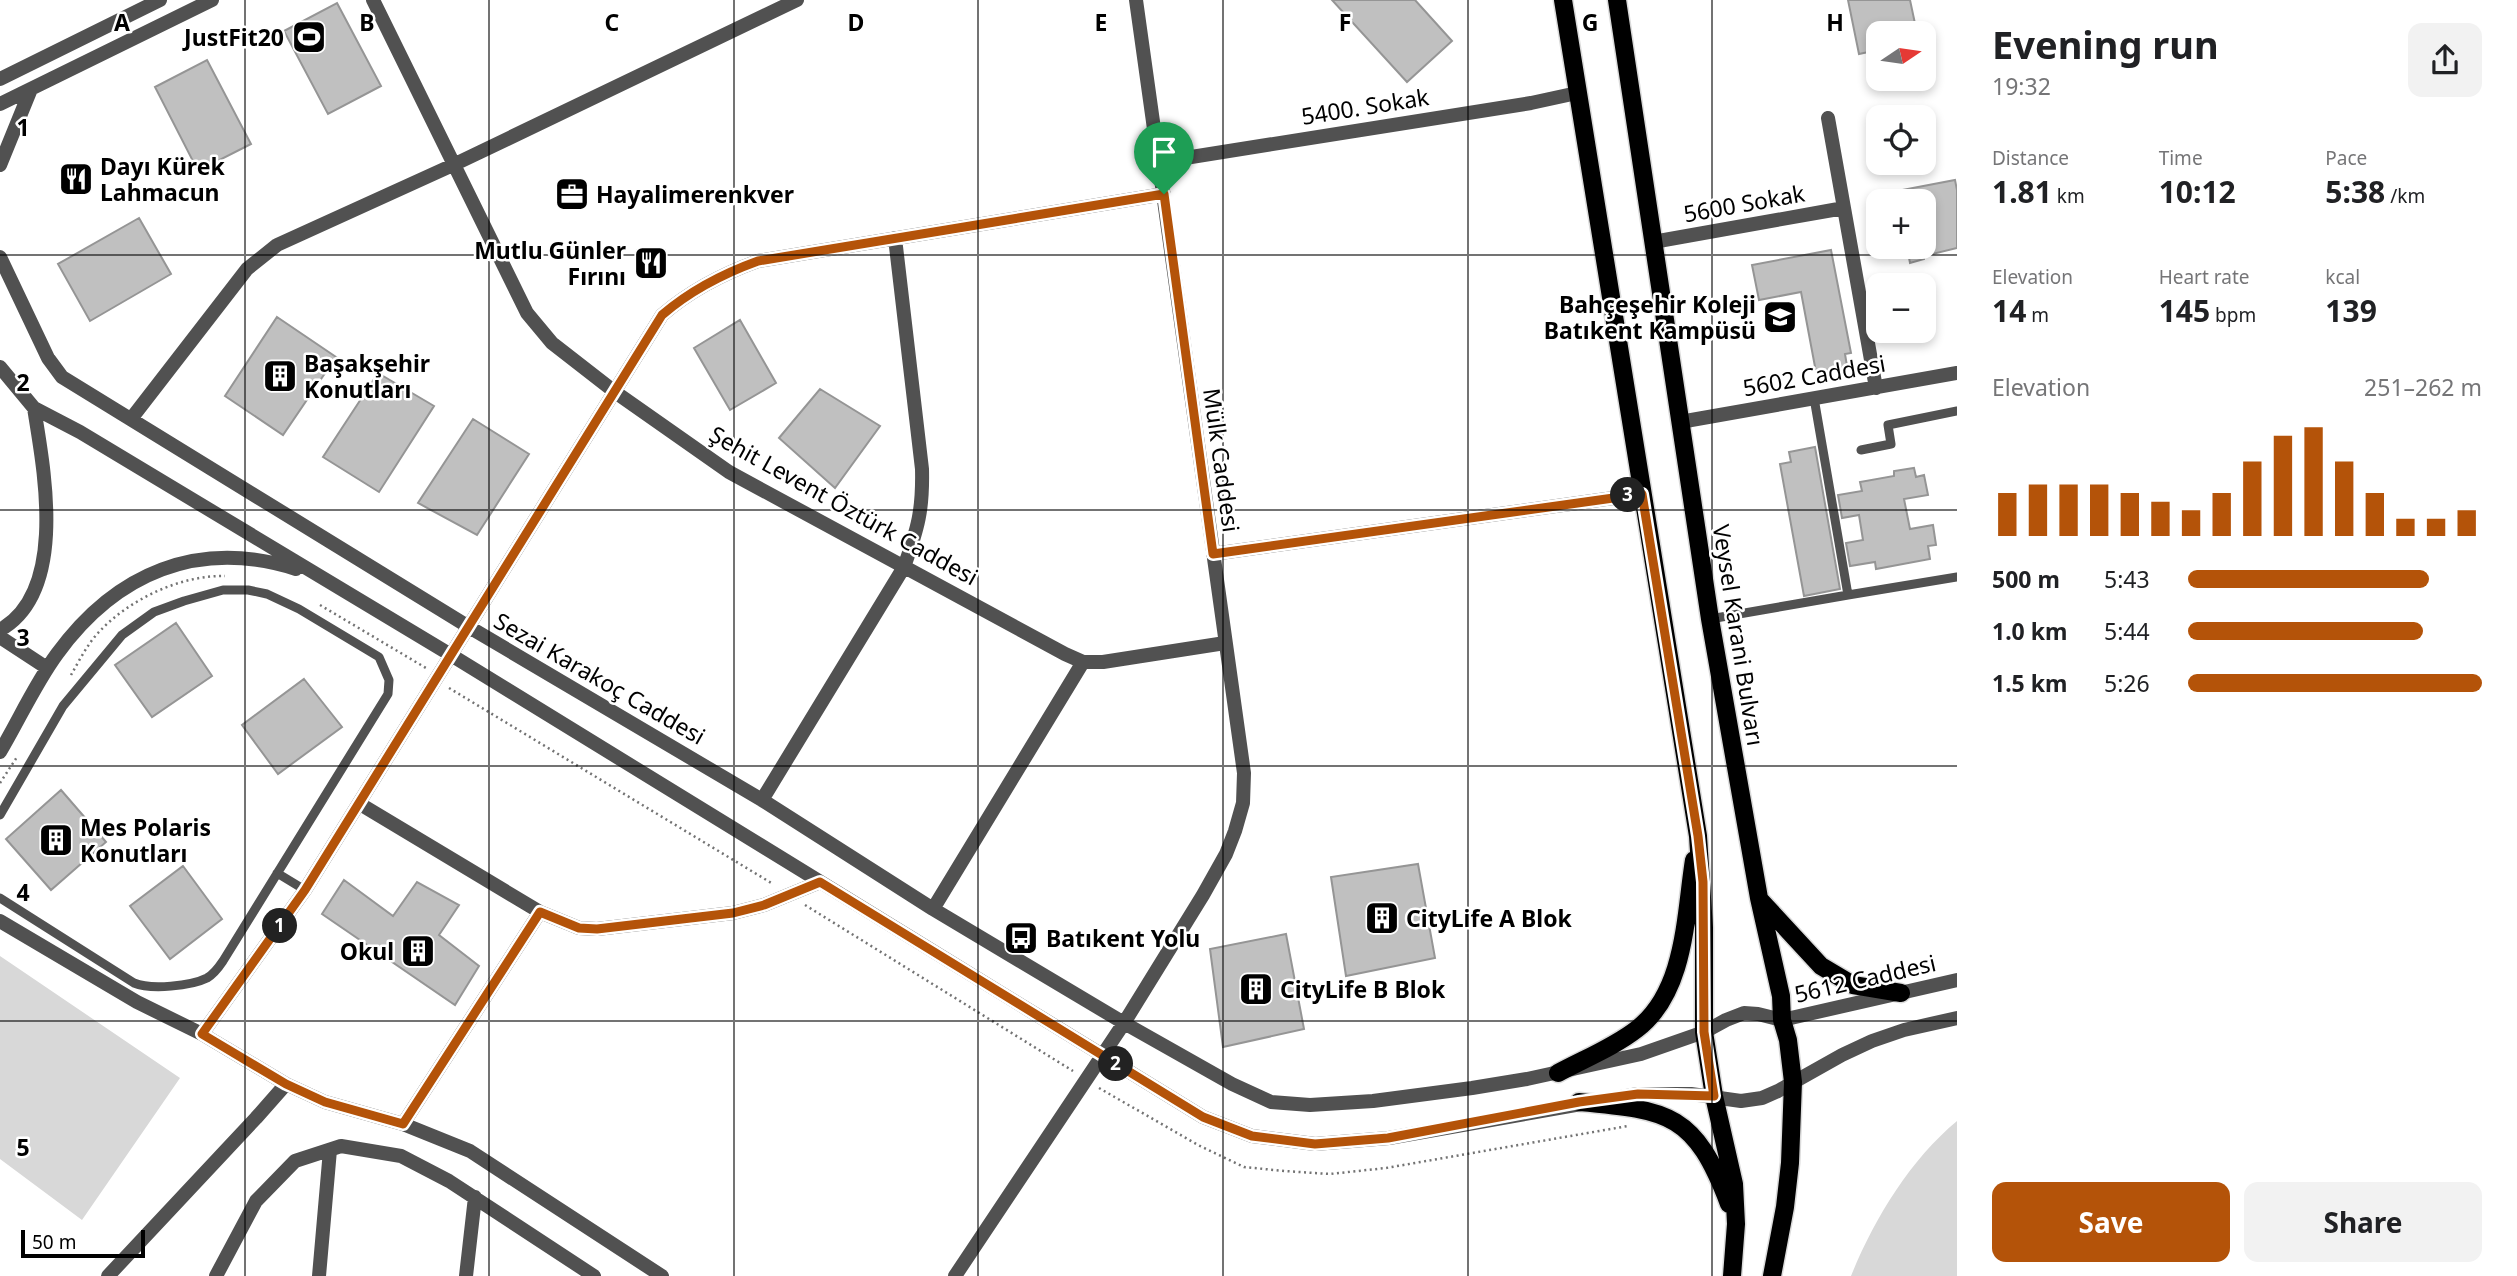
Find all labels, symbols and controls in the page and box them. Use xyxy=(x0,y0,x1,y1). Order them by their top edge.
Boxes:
text: A xyxy=(114,6,130,38)
text: B xyxy=(359,6,375,38)
text: C xyxy=(605,6,620,38)
text: D xyxy=(848,6,864,38)
text: E xyxy=(1095,6,1107,38)
text: F xyxy=(1339,6,1351,38)
text: G xyxy=(1582,6,1598,38)
text: H xyxy=(1826,6,1844,38)
sports icon: JustFit20 xyxy=(290,18,328,56)
text: Evening run xyxy=(1992,18,2219,70)
place label: JustFit20 xyxy=(182,21,284,53)
north arrow xyxy=(1866,21,1936,91)
map controls xyxy=(1866,21,1936,343)
button: share xyxy=(2408,23,2482,97)
text: 19:32 xyxy=(1992,70,2051,102)
street label: 5400. Sokak xyxy=(1299,80,1432,132)
button: locate xyxy=(1866,105,1936,175)
text: 1 xyxy=(16,111,30,143)
pin xyxy=(1134,122,1194,194)
icon: arrive xyxy=(1145,133,1183,171)
text: Distance xyxy=(1992,145,2069,171)
text: Time xyxy=(2159,145,2203,171)
text: Pace xyxy=(2325,145,2367,171)
place label: Dayı Kürek Lahmacun xyxy=(100,150,225,208)
restaurant icon: Dayı Kürek Lahmacun xyxy=(57,160,95,198)
text: 1.81 xyxy=(1992,171,2052,212)
text: 10:12 xyxy=(2159,171,2236,212)
text: 5:38 xyxy=(2325,171,2385,212)
office icon: Hayalimerenkver xyxy=(553,175,591,213)
street label: 5600 Sokak xyxy=(1681,176,1808,229)
place label: Hayalimerenkver xyxy=(596,178,794,210)
text: km xyxy=(2052,183,2085,209)
text: /km xyxy=(2385,183,2425,209)
button: + xyxy=(1866,189,1936,259)
place label: Mutlu Günler Fırını xyxy=(474,234,626,292)
restaurant icon: Mutlu Günler Fırını xyxy=(632,244,670,282)
text: Elevation xyxy=(1992,264,2073,290)
text: Heart rate xyxy=(2159,264,2249,290)
text: kcal xyxy=(2325,264,2360,290)
button: − xyxy=(1866,273,1936,343)
place label: Bahçeşehir Koleji Batıkent Kampüsü xyxy=(1544,288,1756,346)
text: 14 xyxy=(1992,290,2026,331)
text: 145 xyxy=(2159,290,2210,331)
text: 139 xyxy=(2325,290,2377,331)
school or university icon: Bahçeşehir Koleji Batıkent Kampüsü xyxy=(1761,298,1799,336)
text: m xyxy=(2026,302,2049,328)
text: bpm xyxy=(2210,302,2256,328)
place label: Başakşehir Konutları xyxy=(304,347,430,405)
street label: 5602 Caddesi xyxy=(1740,347,1888,403)
building icon: Başakşehir Konutları xyxy=(261,357,299,395)
text: 2 xyxy=(16,366,30,398)
text: Elevation xyxy=(1992,371,2090,403)
text: 251–262 m xyxy=(2364,371,2482,403)
street label: Mülk Caddesi xyxy=(1196,386,1248,534)
street label: Şehit Levent Öztürk Caddesi xyxy=(704,418,984,592)
pin: 3 xyxy=(1610,477,1646,512)
text: 3 xyxy=(1622,481,1633,507)
street label: Veysel Karani Bulvarı xyxy=(1706,522,1772,748)
text: 500 m xyxy=(1992,563,2060,595)
text: 5:43 xyxy=(2104,563,2150,595)
street label: Sezai Karakoç Caddesi xyxy=(489,604,711,752)
text: 1.0 km xyxy=(1992,615,2067,647)
text: 5:44 xyxy=(2104,615,2150,647)
text: 3 xyxy=(16,621,30,653)
text: 1.5 km xyxy=(1992,667,2067,699)
text: 5:26 xyxy=(2104,667,2150,699)
place label: Mes Polaris Konutları xyxy=(80,811,211,869)
building icon: Mes Polaris Konutları xyxy=(37,821,75,859)
text: 4 xyxy=(16,876,30,908)
building icon: CityLife A Blok xyxy=(1363,899,1401,937)
place label: CityLife A Blok xyxy=(1406,902,1573,934)
pin: 1 xyxy=(262,908,298,944)
text: 1 xyxy=(274,912,285,938)
bus stop icon: Batıkent Yolu xyxy=(1002,919,1040,957)
place label: Batıkent Yolu xyxy=(1046,922,1200,954)
building icon: Okul xyxy=(399,932,437,970)
place label: Okul xyxy=(340,935,394,967)
street label: 5612 Caddesi xyxy=(1791,946,1939,1010)
building icon: CityLife B Blok xyxy=(1237,970,1275,1008)
place label: CityLife B Blok xyxy=(1280,973,1446,1005)
pin: 2 xyxy=(1098,1046,1134,1082)
text: 2 xyxy=(1110,1050,1121,1076)
text: 5 xyxy=(16,1131,30,1163)
button: Save xyxy=(1992,1182,2230,1262)
button: Share xyxy=(2244,1182,2482,1262)
scale bar xyxy=(21,1227,145,1259)
text: 50 m xyxy=(32,1229,76,1255)

